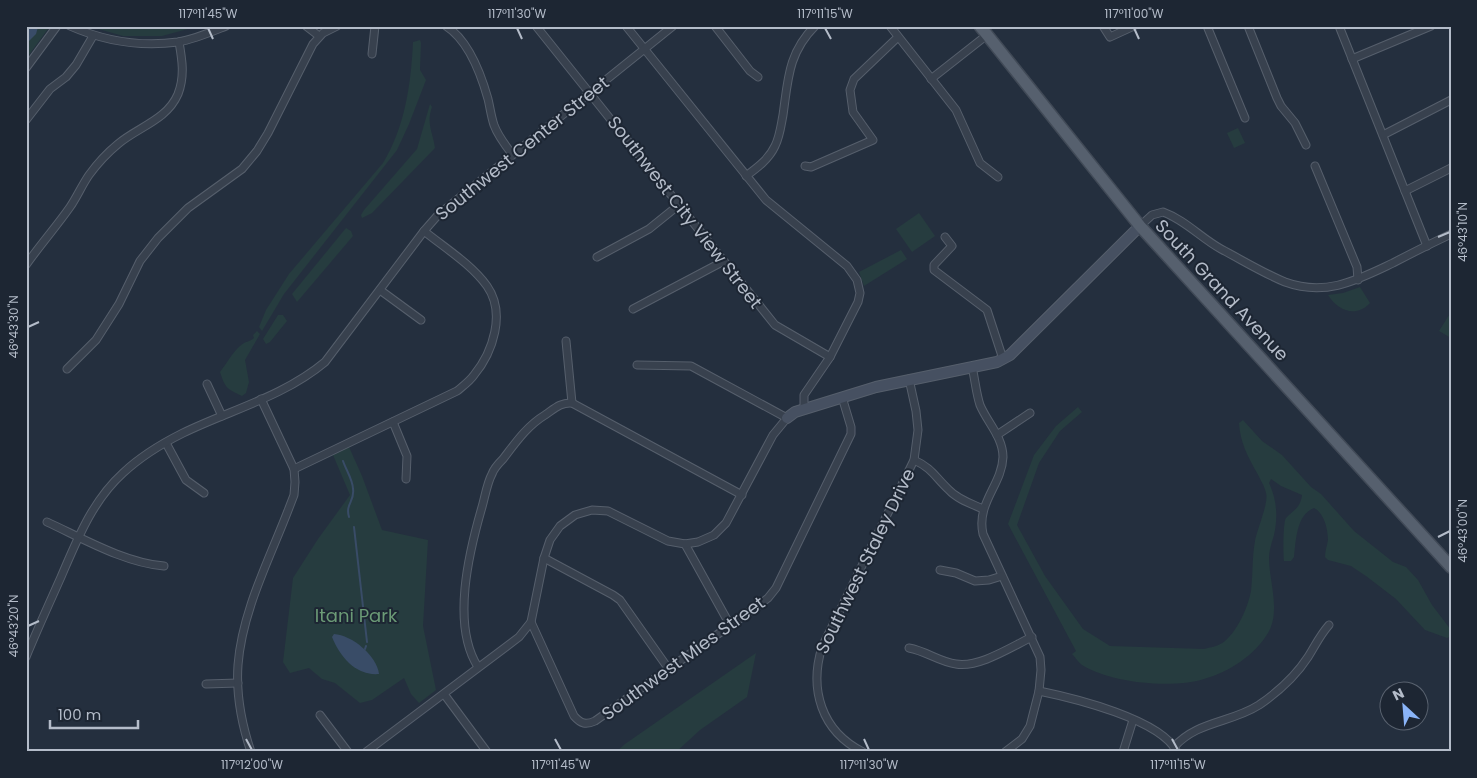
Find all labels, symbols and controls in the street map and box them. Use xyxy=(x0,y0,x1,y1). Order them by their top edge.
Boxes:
text: 117°11'45"W xyxy=(178,5,238,22)
text: 117°11'30"W xyxy=(488,5,547,22)
text: 117°11'15"W xyxy=(797,5,853,22)
text: 117°11'00"W xyxy=(1104,5,1164,22)
street label: Southwest Center Street xyxy=(430,70,614,226)
street label: Southwest City View Street xyxy=(602,110,768,314)
text: 46°43'10"N xyxy=(1454,202,1471,262)
street label: South Grand Avenue xyxy=(1150,214,1294,366)
text: 46°43'30"N xyxy=(5,295,22,359)
street label: Southwest Staley Drive xyxy=(809,464,921,658)
text: 46°43'00"N xyxy=(1454,499,1471,563)
street label: Southwest Mies Street xyxy=(596,590,770,726)
text: 46°43'20"N xyxy=(5,595,22,658)
park label: Itani Park xyxy=(315,603,398,628)
north arrow xyxy=(1380,680,1430,730)
text: N xyxy=(1389,683,1407,706)
scale bar xyxy=(50,698,138,730)
text: 100 m xyxy=(58,704,101,725)
text: 117°12'00"W xyxy=(221,756,283,773)
text: 117°11'45"W xyxy=(531,756,591,773)
text: 117°11'30"W xyxy=(840,756,899,773)
text: 117°11'15"W xyxy=(1150,756,1206,773)

